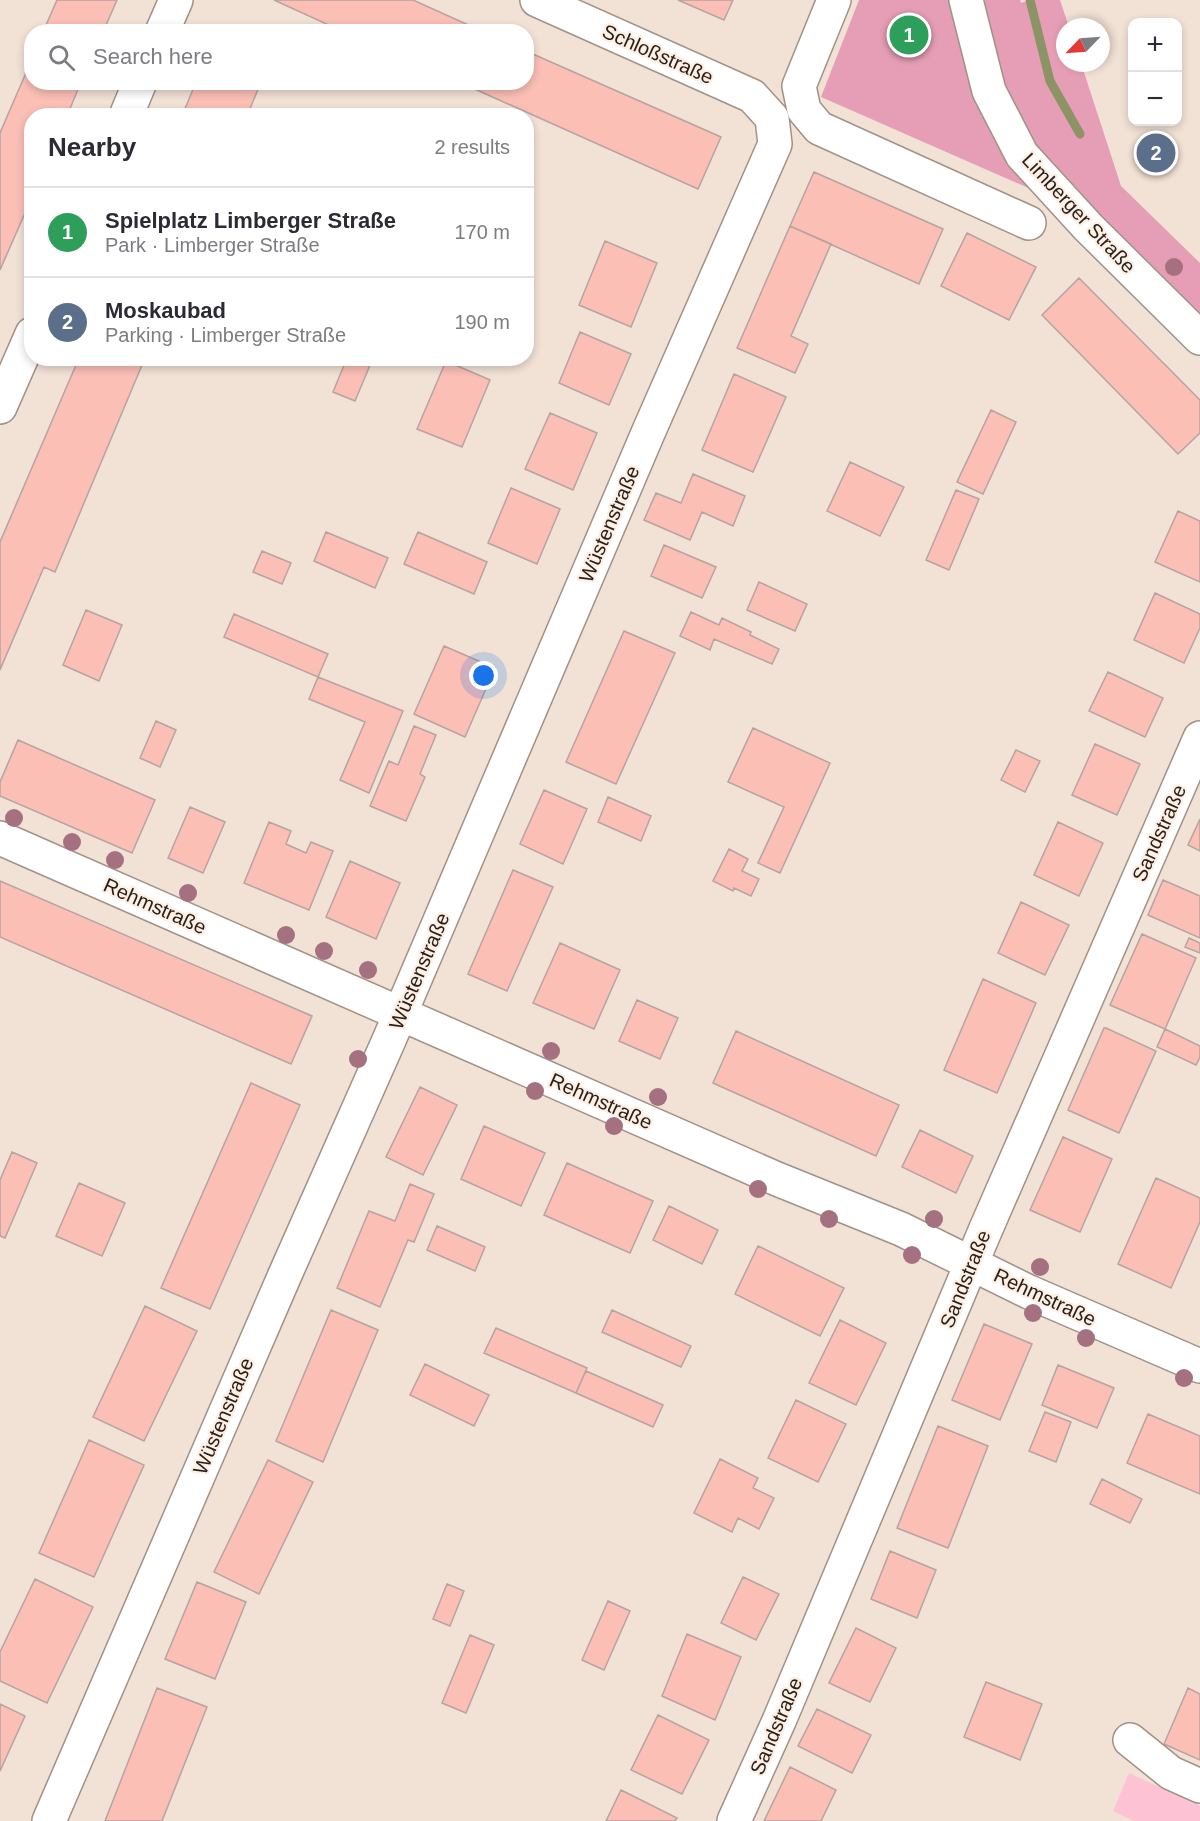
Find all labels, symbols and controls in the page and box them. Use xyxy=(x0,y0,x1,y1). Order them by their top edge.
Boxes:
pin: 1 xyxy=(890,12,928,57)
north arrow xyxy=(1056,18,1110,72)
map controls xyxy=(1128,18,1182,126)
button: + xyxy=(1128,18,1182,72)
street label: Schloßstraße xyxy=(599,20,717,88)
search box xyxy=(24,24,534,90)
icon: search xyxy=(45,41,78,74)
text: Search here xyxy=(93,44,213,69)
button: − xyxy=(1128,72,1182,126)
pin: 2 xyxy=(1136,130,1176,176)
text: Nearby xyxy=(48,132,136,162)
text: 2 results xyxy=(434,136,510,158)
street label: Limberger Straße xyxy=(1018,149,1140,277)
text: Spielplatz Limberger Straße xyxy=(105,208,396,233)
text: 1 xyxy=(62,221,73,243)
text: 170 m xyxy=(454,221,510,243)
text: Park · Limberger Straße xyxy=(105,234,320,256)
text: Moskaubad xyxy=(105,298,226,323)
text: 2 xyxy=(62,311,73,333)
text: 190 m xyxy=(454,311,510,333)
text: Parking · Limberger Straße xyxy=(105,324,346,346)
street label: Wüstenstraße xyxy=(575,462,643,586)
your location xyxy=(469,661,498,690)
street label: Sandstraße xyxy=(1128,781,1190,885)
street label: Rehmstraße xyxy=(100,874,210,938)
street label: Wüstenstraße xyxy=(385,909,453,1033)
street label: Rehmstraße xyxy=(546,1069,656,1133)
street label: Sandstraße xyxy=(935,1227,995,1331)
street label: Rehmstraße xyxy=(990,1264,1100,1330)
street label: Wüstenstraße xyxy=(189,1354,257,1478)
street label: Sandstraße xyxy=(746,1674,806,1778)

